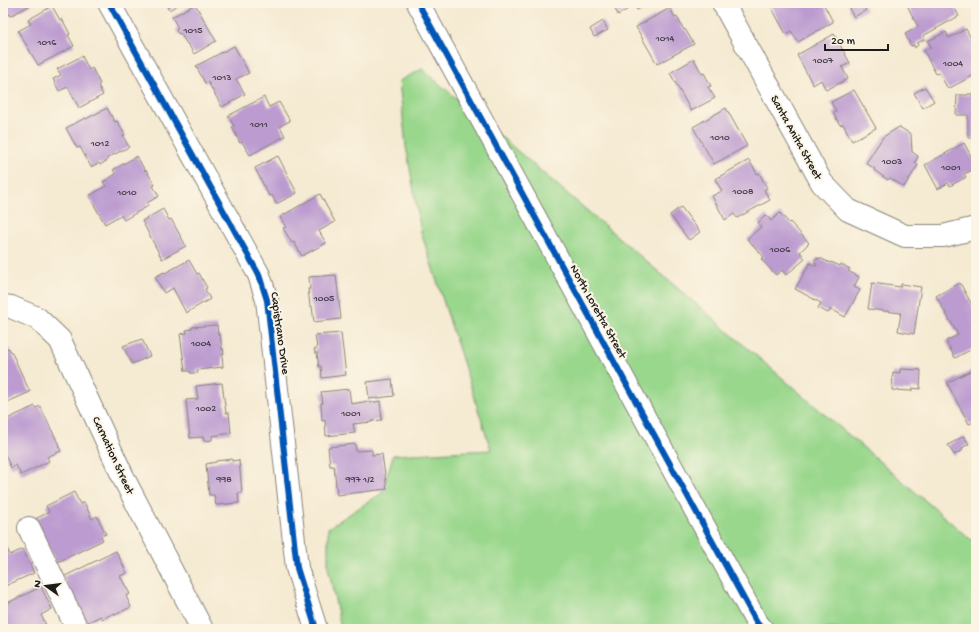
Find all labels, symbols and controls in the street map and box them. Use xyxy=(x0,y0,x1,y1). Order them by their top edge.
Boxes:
house number: 1015 xyxy=(182,25,203,37)
scale bar xyxy=(825,26,888,52)
house number: 1014 xyxy=(655,33,675,45)
text: 20 m xyxy=(831,35,856,49)
house number: 1016 xyxy=(37,37,57,49)
house number: 1007 xyxy=(812,55,834,67)
house number: 1004 xyxy=(942,58,963,70)
house number: 1013 xyxy=(212,72,231,84)
street label: Santa Anita Street xyxy=(766,93,825,183)
house number: 1011 xyxy=(249,119,268,131)
house number: 1010 xyxy=(709,132,730,144)
house number: 1012 xyxy=(90,138,109,150)
house number: 1003 xyxy=(881,156,902,168)
house number: 1001 xyxy=(940,162,961,174)
house number: 1008 xyxy=(732,186,754,198)
house number: 1010 xyxy=(116,187,137,199)
house number: 1006 xyxy=(769,244,791,256)
street label: North Loretta Street xyxy=(566,263,629,362)
street label: Capistrano Drive xyxy=(266,291,292,376)
house number: 1005 xyxy=(313,293,334,305)
house number: 1004 xyxy=(190,338,211,350)
house number: 1002 xyxy=(195,403,216,415)
house number: 1001 xyxy=(340,408,361,420)
street label: Carnation Street xyxy=(88,415,137,498)
house number: 998 xyxy=(215,474,232,486)
house number: 997 1/2 xyxy=(345,474,375,486)
north arrow xyxy=(26,566,66,606)
text: N xyxy=(32,579,45,589)

